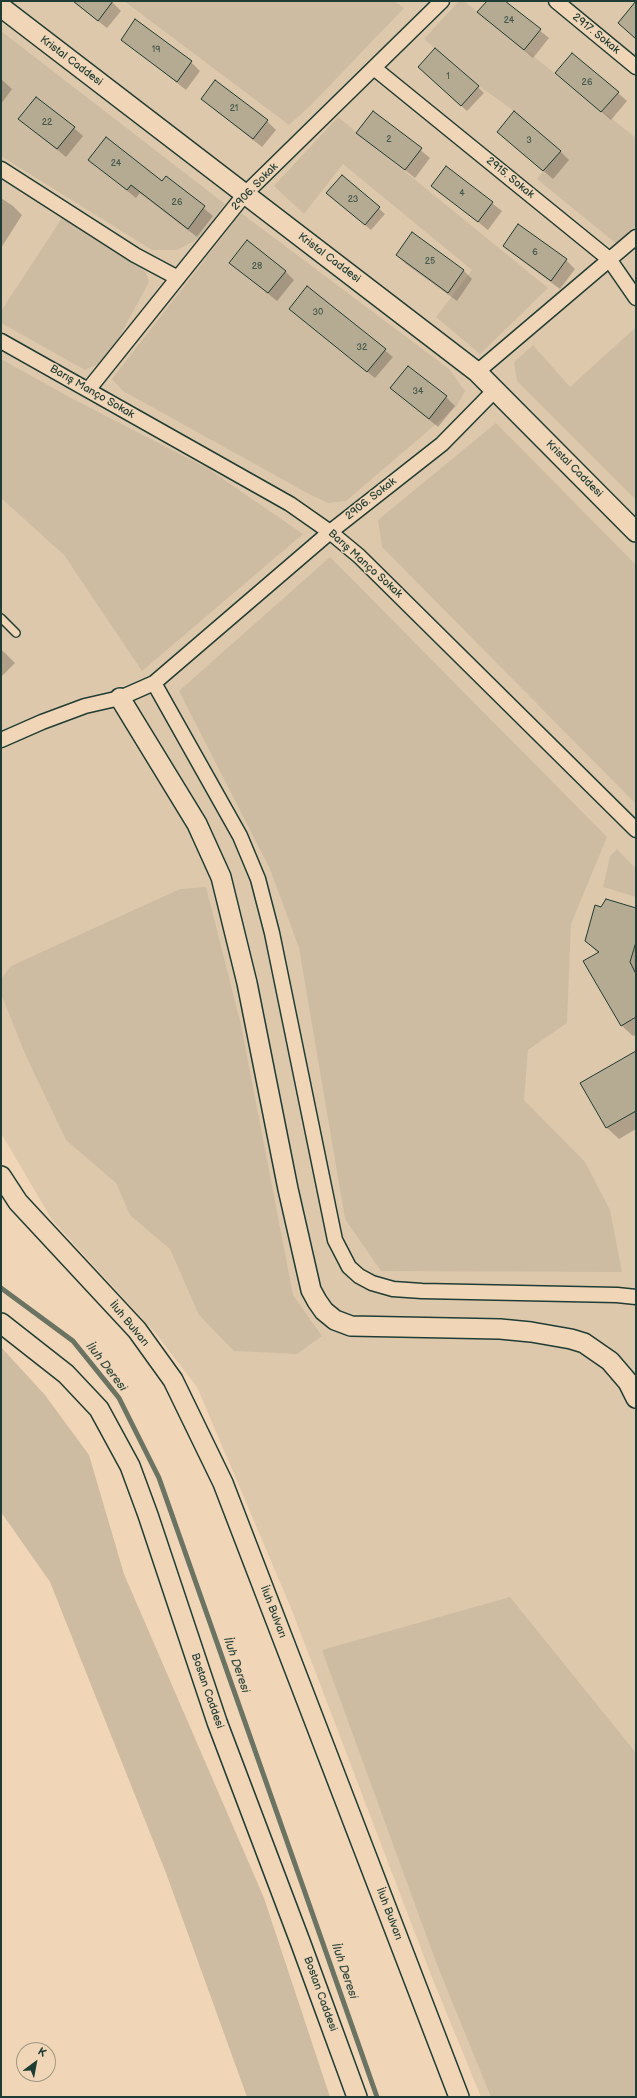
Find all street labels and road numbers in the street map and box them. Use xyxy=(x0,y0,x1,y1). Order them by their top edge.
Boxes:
street label: 2917. Sokak xyxy=(570,11,622,57)
street label: Kristal Caddesi xyxy=(37,33,105,89)
street label: 2915. Sokak xyxy=(483,155,537,201)
street label: 2906. Sokak xyxy=(229,161,281,213)
street label: Kristal Caddesi xyxy=(295,230,363,286)
street label: Barış Manço Sokak xyxy=(47,362,137,422)
street label: Kristal Caddesi xyxy=(543,438,605,500)
street label: 2906. Sokak xyxy=(343,475,399,523)
street label: Barış Manço Sokak xyxy=(325,527,405,601)
street label: İluh Bulvarı xyxy=(106,1299,152,1349)
street label: İluh Bulvarı xyxy=(257,1584,289,1640)
street label: Bostan Caddesi xyxy=(188,1652,226,1730)
street label: İluh Bulvarı xyxy=(373,1886,405,1942)
street label: Bostan Caddesi xyxy=(300,1955,340,2033)

